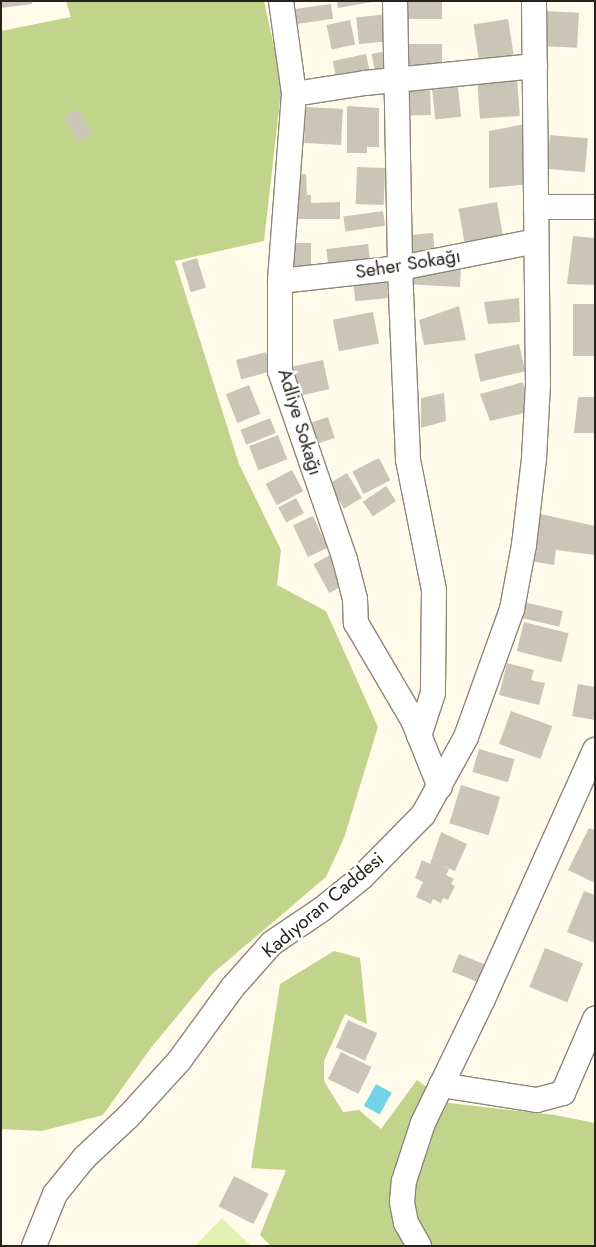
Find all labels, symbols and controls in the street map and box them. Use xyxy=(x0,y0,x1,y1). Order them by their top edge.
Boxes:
street label: Seher Sokağı xyxy=(354,244,462,284)
street label: Adliye Sokağı xyxy=(273,366,327,478)
street label: Kadıyoran Caddesi xyxy=(258,848,388,962)

